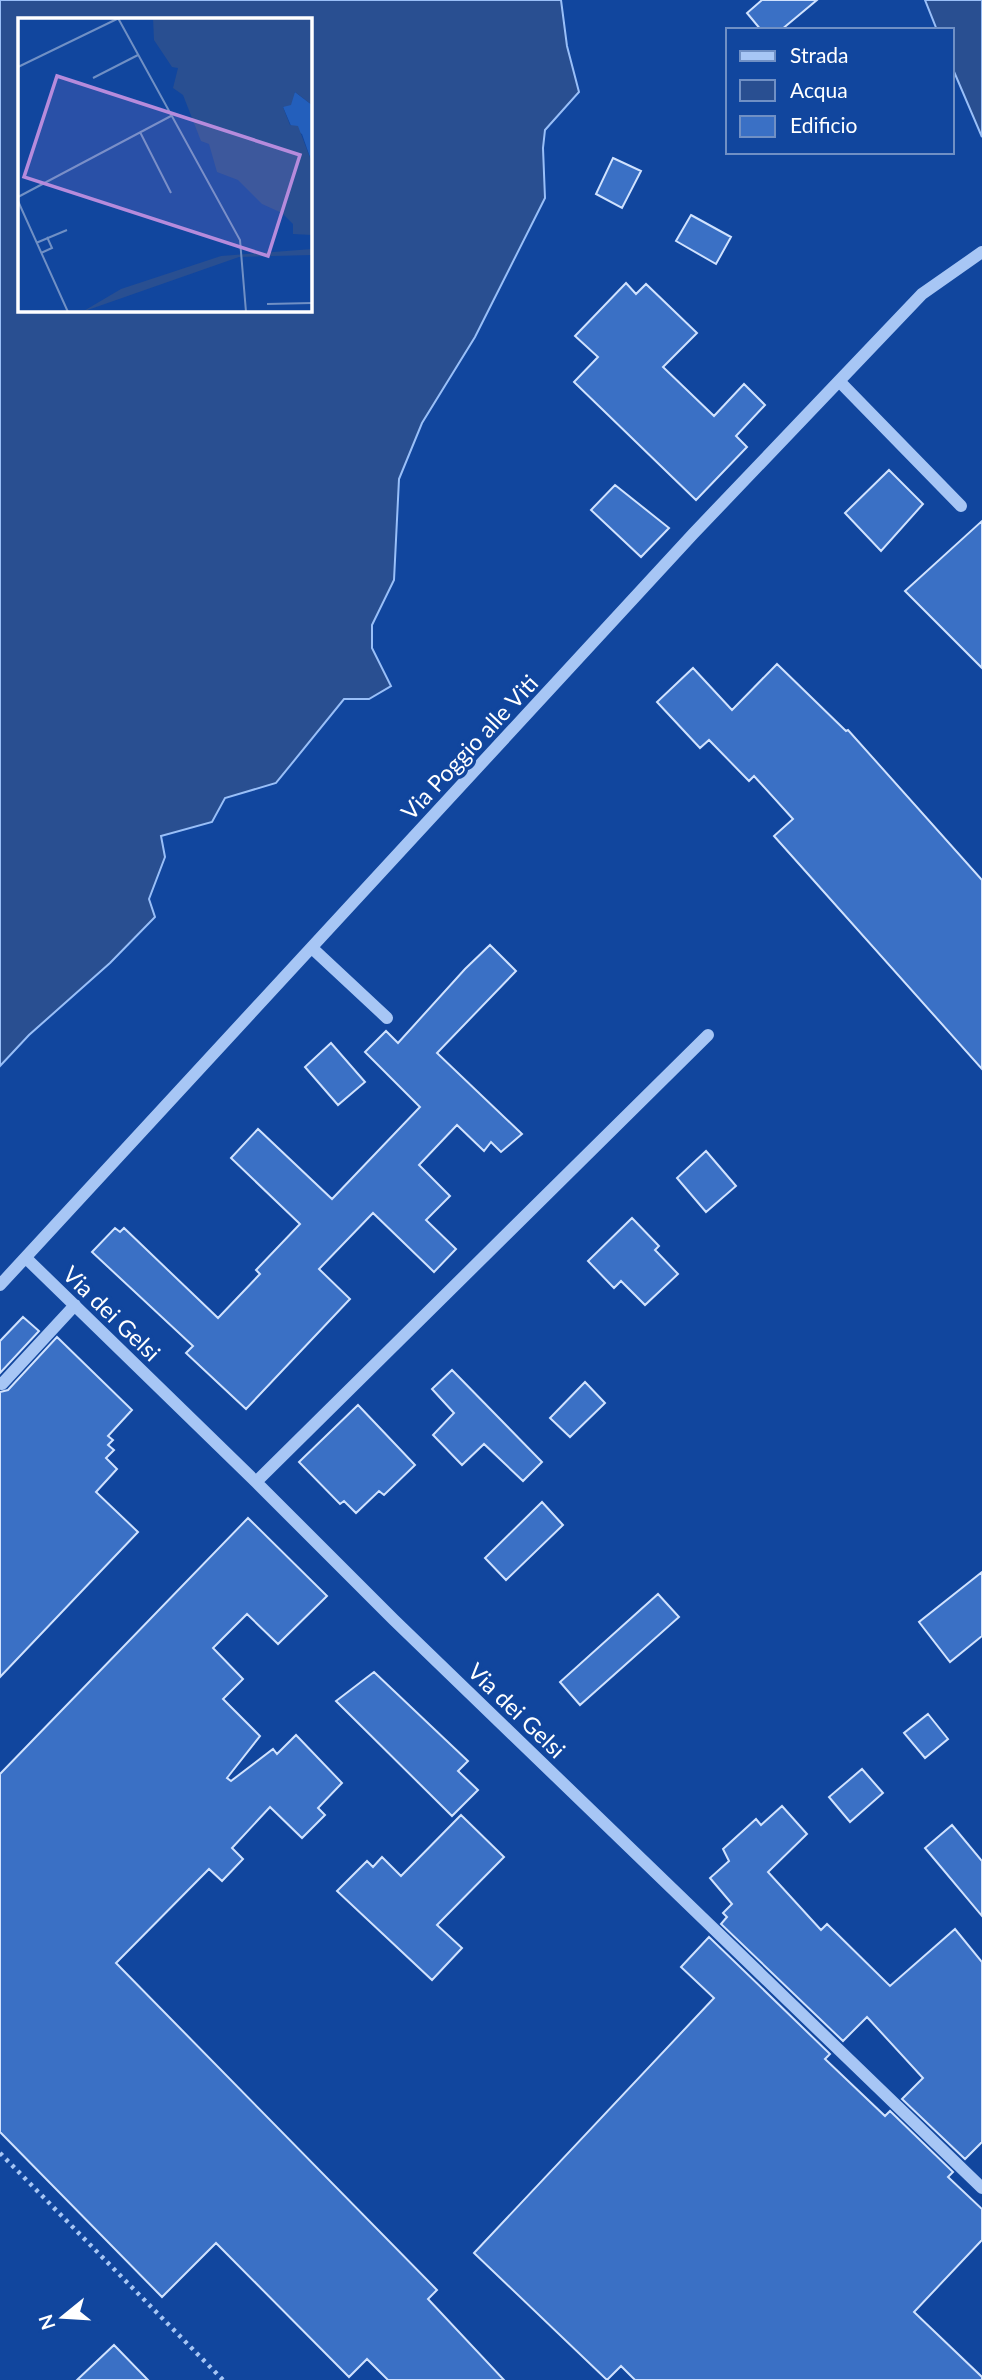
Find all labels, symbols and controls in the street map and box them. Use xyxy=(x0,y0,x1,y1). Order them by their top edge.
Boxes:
inset map xyxy=(18,18,312,312)
legend xyxy=(726,28,954,154)
text: Strada xyxy=(790,42,849,67)
text: Acqua xyxy=(790,77,848,102)
text: Edificio xyxy=(790,112,858,137)
street label: Via Poggio alle Viti xyxy=(395,669,543,825)
street label: Via dei Gelsi xyxy=(57,1260,167,1366)
street label: Via dei Gelsi xyxy=(462,1657,572,1763)
north arrow xyxy=(28,2282,98,2352)
text: N xyxy=(33,2312,60,2333)

